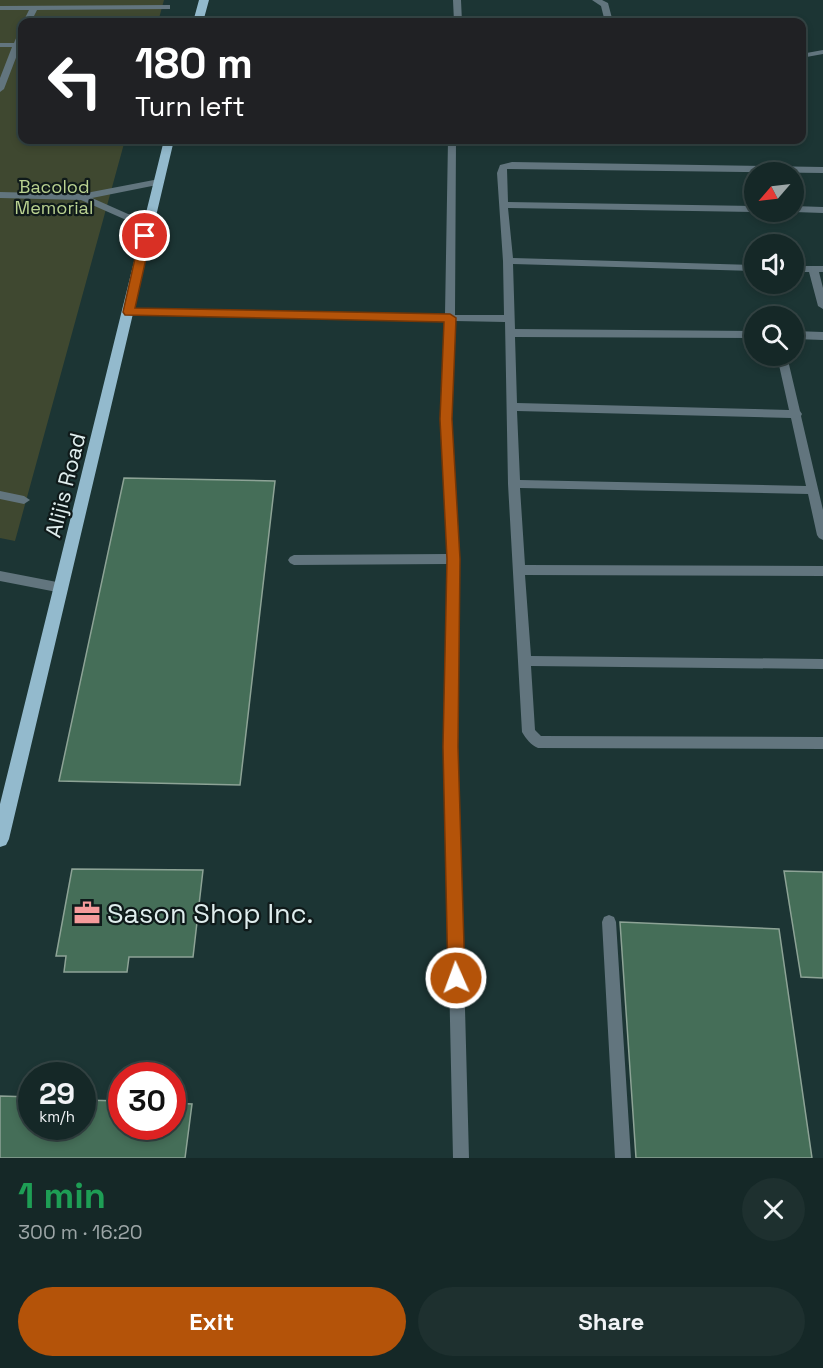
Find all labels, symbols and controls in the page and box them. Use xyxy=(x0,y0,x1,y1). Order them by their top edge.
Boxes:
text: 180 m xyxy=(135,37,253,90)
icon: left xyxy=(36,42,114,120)
text: Turn left xyxy=(135,89,245,124)
north arrow xyxy=(744,162,804,222)
map controls xyxy=(744,162,804,366)
park label: Bacolod Memorial xyxy=(15,175,93,219)
pin xyxy=(119,210,170,261)
icon: arrive xyxy=(128,219,161,252)
button: sound xyxy=(744,234,804,294)
button: search xyxy=(744,306,804,366)
street label: Alijis Road xyxy=(39,430,91,540)
place label: Sason Shop Inc. xyxy=(107,896,313,931)
office icon: Sason Shop Inc. xyxy=(72,898,102,928)
position arrow xyxy=(424,946,488,1010)
speed limit sign: 30 xyxy=(108,1062,186,1140)
text: 29 xyxy=(39,1074,75,1113)
text: km/h xyxy=(39,1107,75,1126)
text: 1 min xyxy=(18,1173,106,1219)
button: close xyxy=(742,1178,805,1241)
text: 300 m · 16:20 xyxy=(18,1219,143,1245)
button: Exit xyxy=(18,1287,406,1356)
button: Share xyxy=(418,1287,805,1356)

